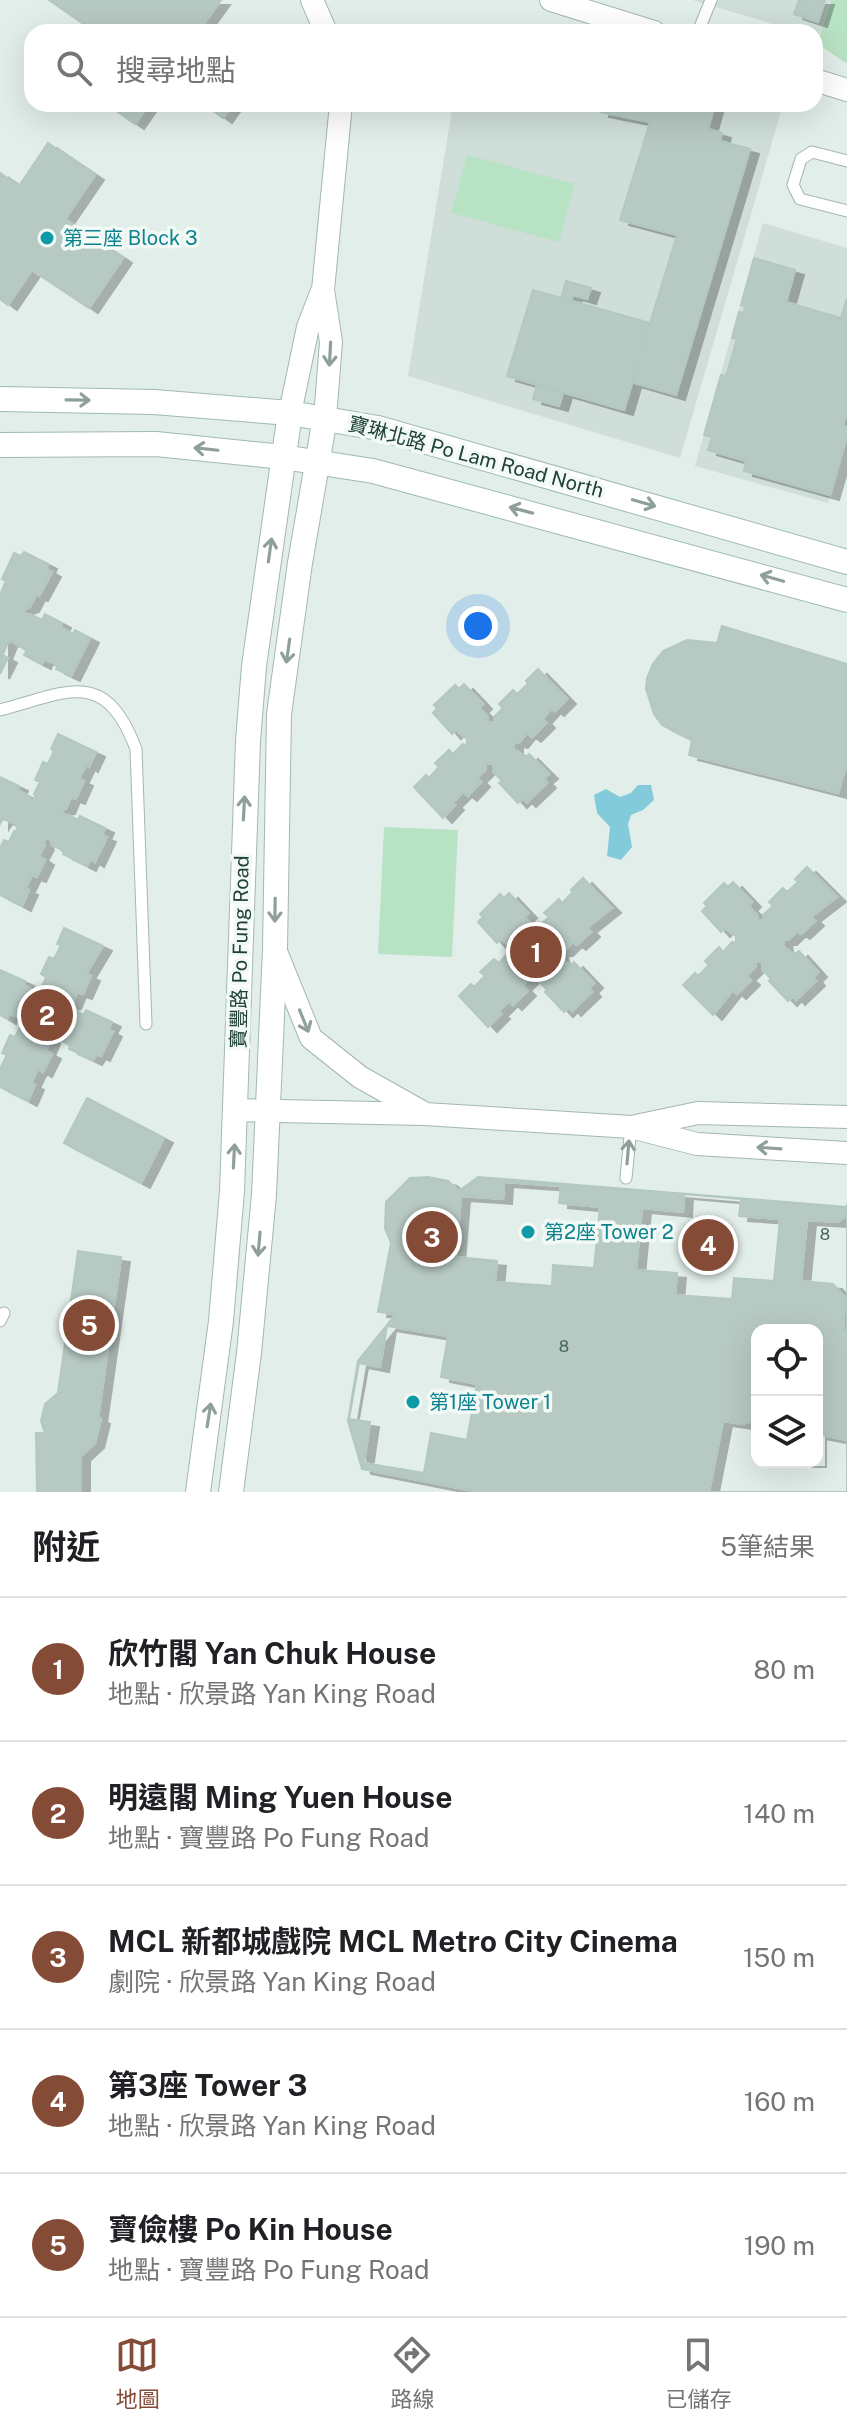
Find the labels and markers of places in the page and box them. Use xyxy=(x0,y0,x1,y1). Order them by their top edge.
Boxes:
place label: 第三座 Block 3 xyxy=(63,226,198,250)
marker: 第三座 Block 3 xyxy=(38,229,56,247)
pin: 1 xyxy=(510,922,562,982)
pin: 2 xyxy=(21,985,73,1045)
pin: 3 xyxy=(406,1207,458,1267)
pin: 4 xyxy=(682,1215,734,1275)
place label: 第2座 Tower 2 xyxy=(544,1220,674,1244)
marker: 第2座 Tower 2 xyxy=(519,1223,537,1241)
pin: 5 xyxy=(63,1295,115,1355)
place label: 第1座 Tower 1 xyxy=(429,1390,551,1414)
marker: 第1座 Tower 1 xyxy=(404,1393,422,1411)

